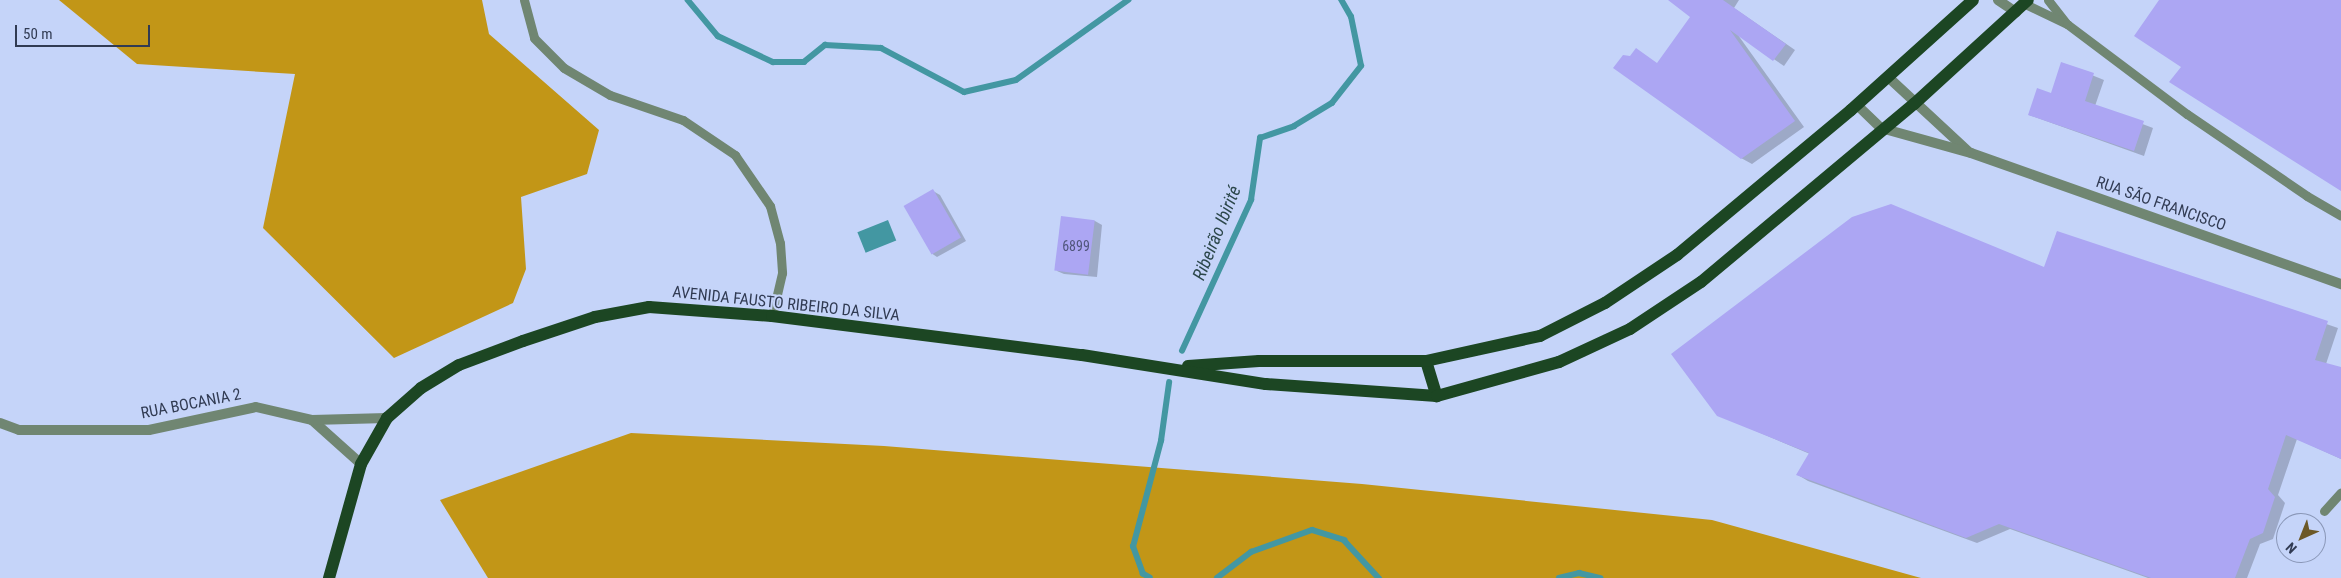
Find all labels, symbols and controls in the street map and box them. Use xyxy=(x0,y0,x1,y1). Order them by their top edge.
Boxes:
scale bar xyxy=(18,15,152,47)
text: 50 m xyxy=(23,25,53,43)
street label: RUA SÃO FRANCISCO xyxy=(2093,173,2229,235)
water label: Ribeirão Ibirité xyxy=(1188,183,1246,283)
house number: 6899 xyxy=(1062,238,1090,254)
street label: AVENIDA FAUSTO RIBEIRO DA SILVA xyxy=(671,283,901,325)
street label: RUA BOCANIA 2 xyxy=(139,385,243,423)
north arrow xyxy=(2276,513,2326,563)
text: N xyxy=(2283,539,2300,557)

